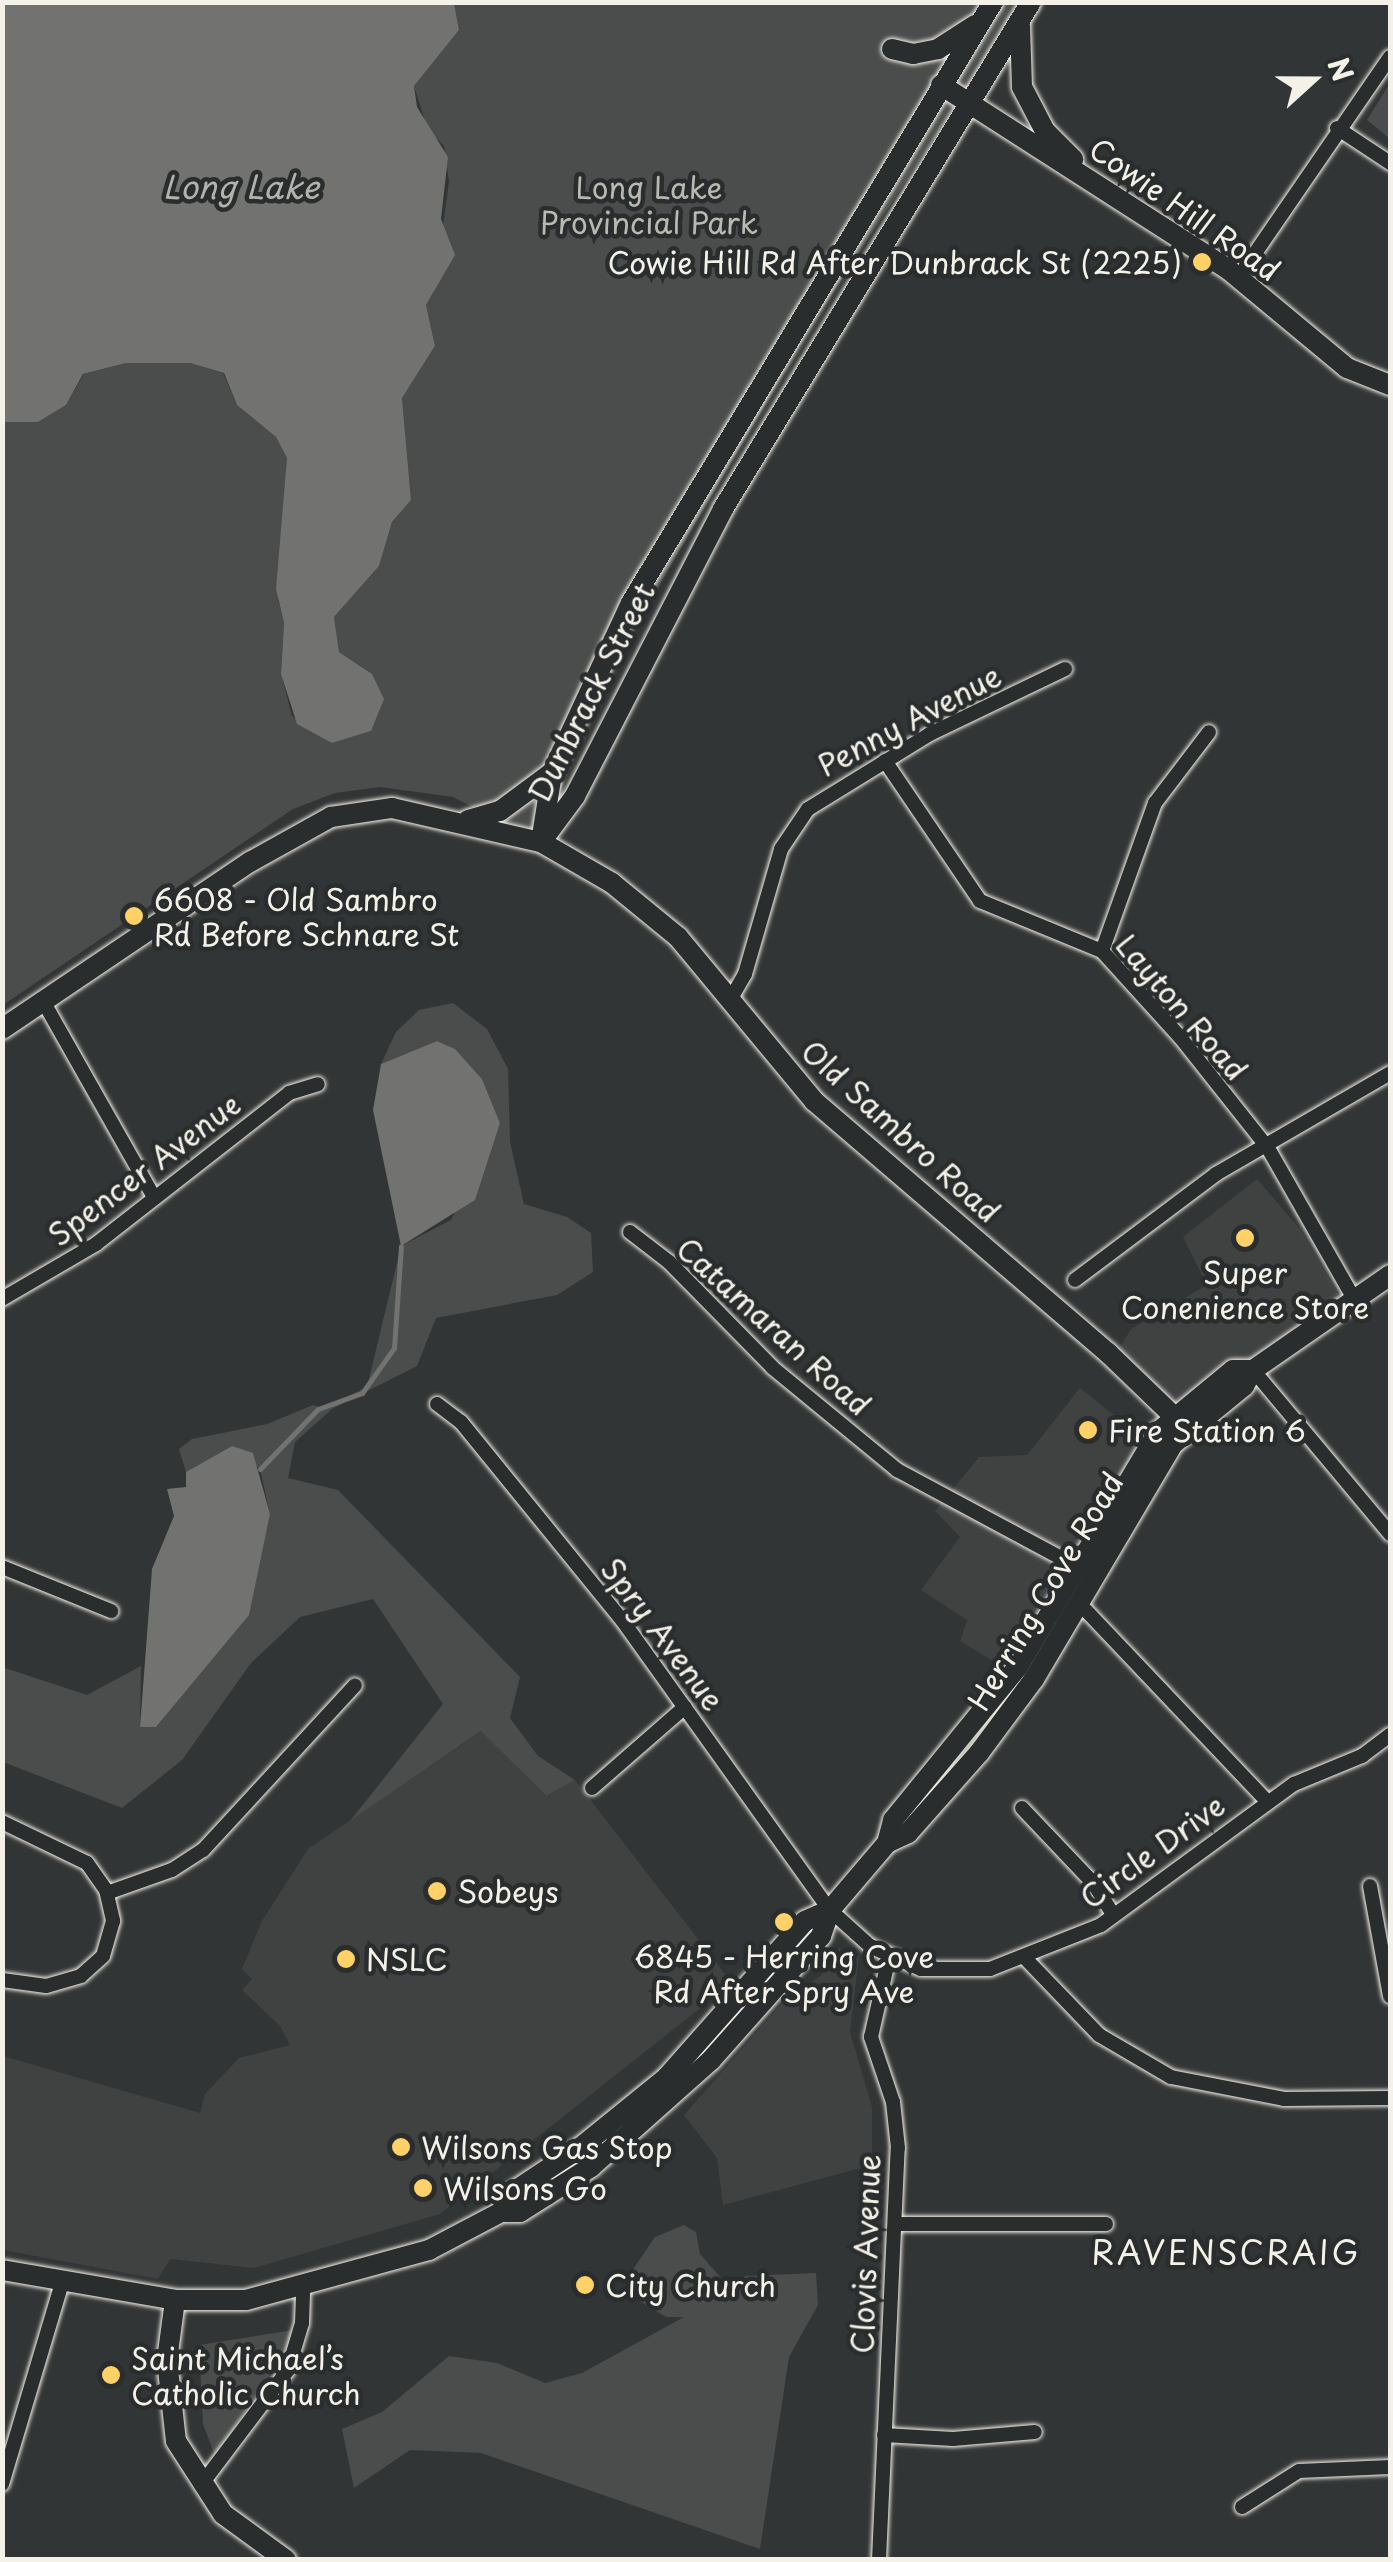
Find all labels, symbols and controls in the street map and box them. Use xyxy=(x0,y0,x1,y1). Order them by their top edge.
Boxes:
north arrow xyxy=(1263,30,1363,130)
text: N xyxy=(1317,51,1366,87)
street label: Cowie Hill Road xyxy=(1082,129,1288,289)
water label: Long Lake xyxy=(163,167,319,205)
park label: Long Lake Provincial Park xyxy=(540,169,758,240)
place label: Cowie Hill Rd After Dunbrack St (2225) xyxy=(600,244,1182,280)
marker: Cowie Hill Rd After Dunbrack St (2225) xyxy=(1191,251,1213,273)
street label: Dunbrack Street xyxy=(520,575,662,809)
street label: Penny Avenue xyxy=(812,657,1006,783)
place label: 6608 - Old Sambro Rd Before Schnare St xyxy=(154,881,461,952)
marker: 6608 - Old Sambro Rd Before Schnare St xyxy=(123,905,145,927)
street label: Layton Road xyxy=(1109,927,1255,1087)
street label: Old Sambro Road xyxy=(794,1032,1008,1230)
street label: Spencer Avenue xyxy=(41,1085,247,1253)
marker: Super Conenience Store xyxy=(1234,1227,1256,1249)
street label: Catamaran Road xyxy=(670,1229,878,1423)
place label: Super Conenience Store xyxy=(1119,1254,1371,1324)
place label: Fire Station 6 xyxy=(1108,1412,1307,1448)
marker: Fire Station 6 xyxy=(1077,1419,1099,1441)
street label: Herring Cove Road xyxy=(960,1465,1130,1717)
street label: Spry Avenue xyxy=(595,1552,731,1716)
street label: Circle Drive xyxy=(1072,1786,1232,1916)
place label: Sobeys xyxy=(457,1873,559,1909)
marker: Sobeys xyxy=(426,1880,448,1902)
marker: 6845 - Herring Cove Rd After Spry Ave xyxy=(773,1911,795,1933)
place label: 6845 - Herring Cove Rd After Spry Ave xyxy=(633,1938,935,2008)
place label: NSLC xyxy=(366,1941,448,1977)
marker: NSLC xyxy=(335,1948,357,1970)
place label: Wilsons Gas Stop xyxy=(421,2129,672,2165)
marker: Wilsons Gas Stop xyxy=(390,2136,412,2158)
street label: Clovis Avenue xyxy=(844,2155,886,2353)
place label: Wilsons Go xyxy=(443,2170,605,2206)
marker: Wilsons Go xyxy=(412,2177,434,2199)
district label: RAVENSCRAIG xyxy=(1093,2233,1359,2271)
place label: City Church xyxy=(605,2267,778,2303)
marker: City Church xyxy=(574,2274,596,2296)
place label: Saint Michael’s Catholic Church xyxy=(131,2340,362,2410)
marker: Saint Michael’s Catholic Church xyxy=(100,2364,122,2386)

